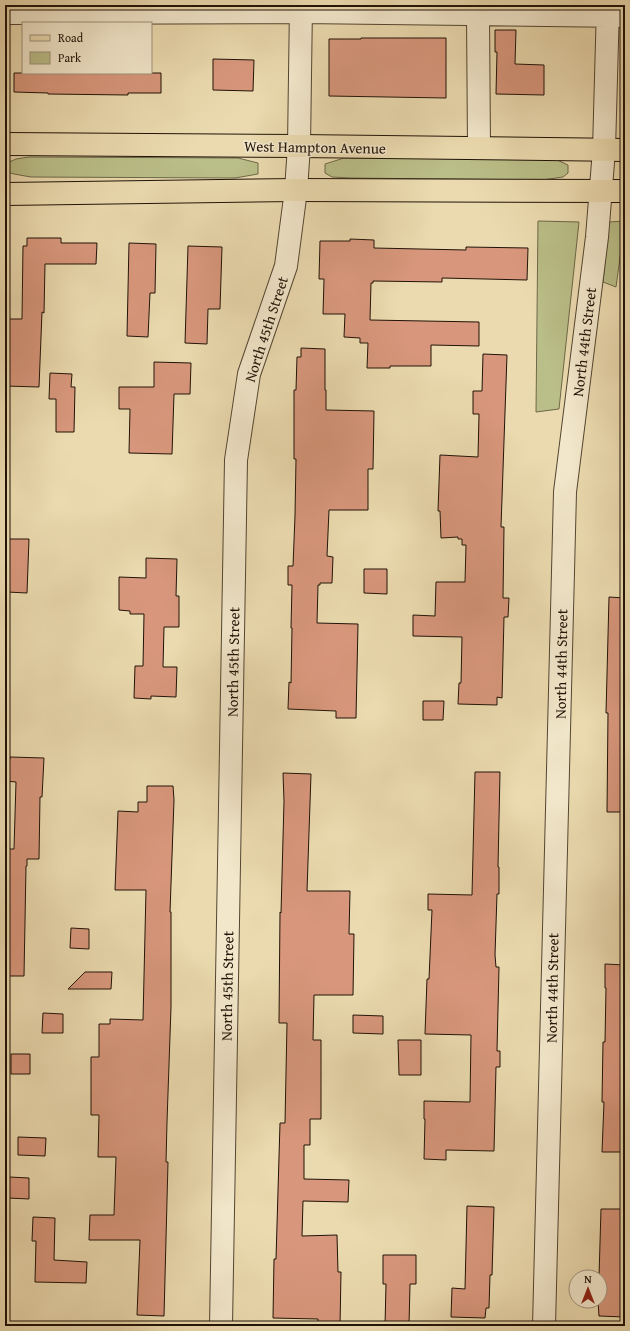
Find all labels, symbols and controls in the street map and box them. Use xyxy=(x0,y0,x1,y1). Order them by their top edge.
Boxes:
legend xyxy=(22,22,152,74)
text: Road xyxy=(58,29,84,46)
text: Park xyxy=(58,49,82,66)
street label: West Hampton Avenue xyxy=(244,135,386,159)
street label: North 45th Street xyxy=(239,273,293,385)
street label: North 44th Street xyxy=(567,285,601,398)
street label: North 45th Street xyxy=(222,606,244,717)
street label: North 44th Street xyxy=(550,608,572,719)
street label: North 45th Street xyxy=(216,930,238,1041)
street label: North 44th Street xyxy=(541,932,563,1043)
north arrow xyxy=(568,1269,608,1309)
text: N xyxy=(584,1271,592,1287)

